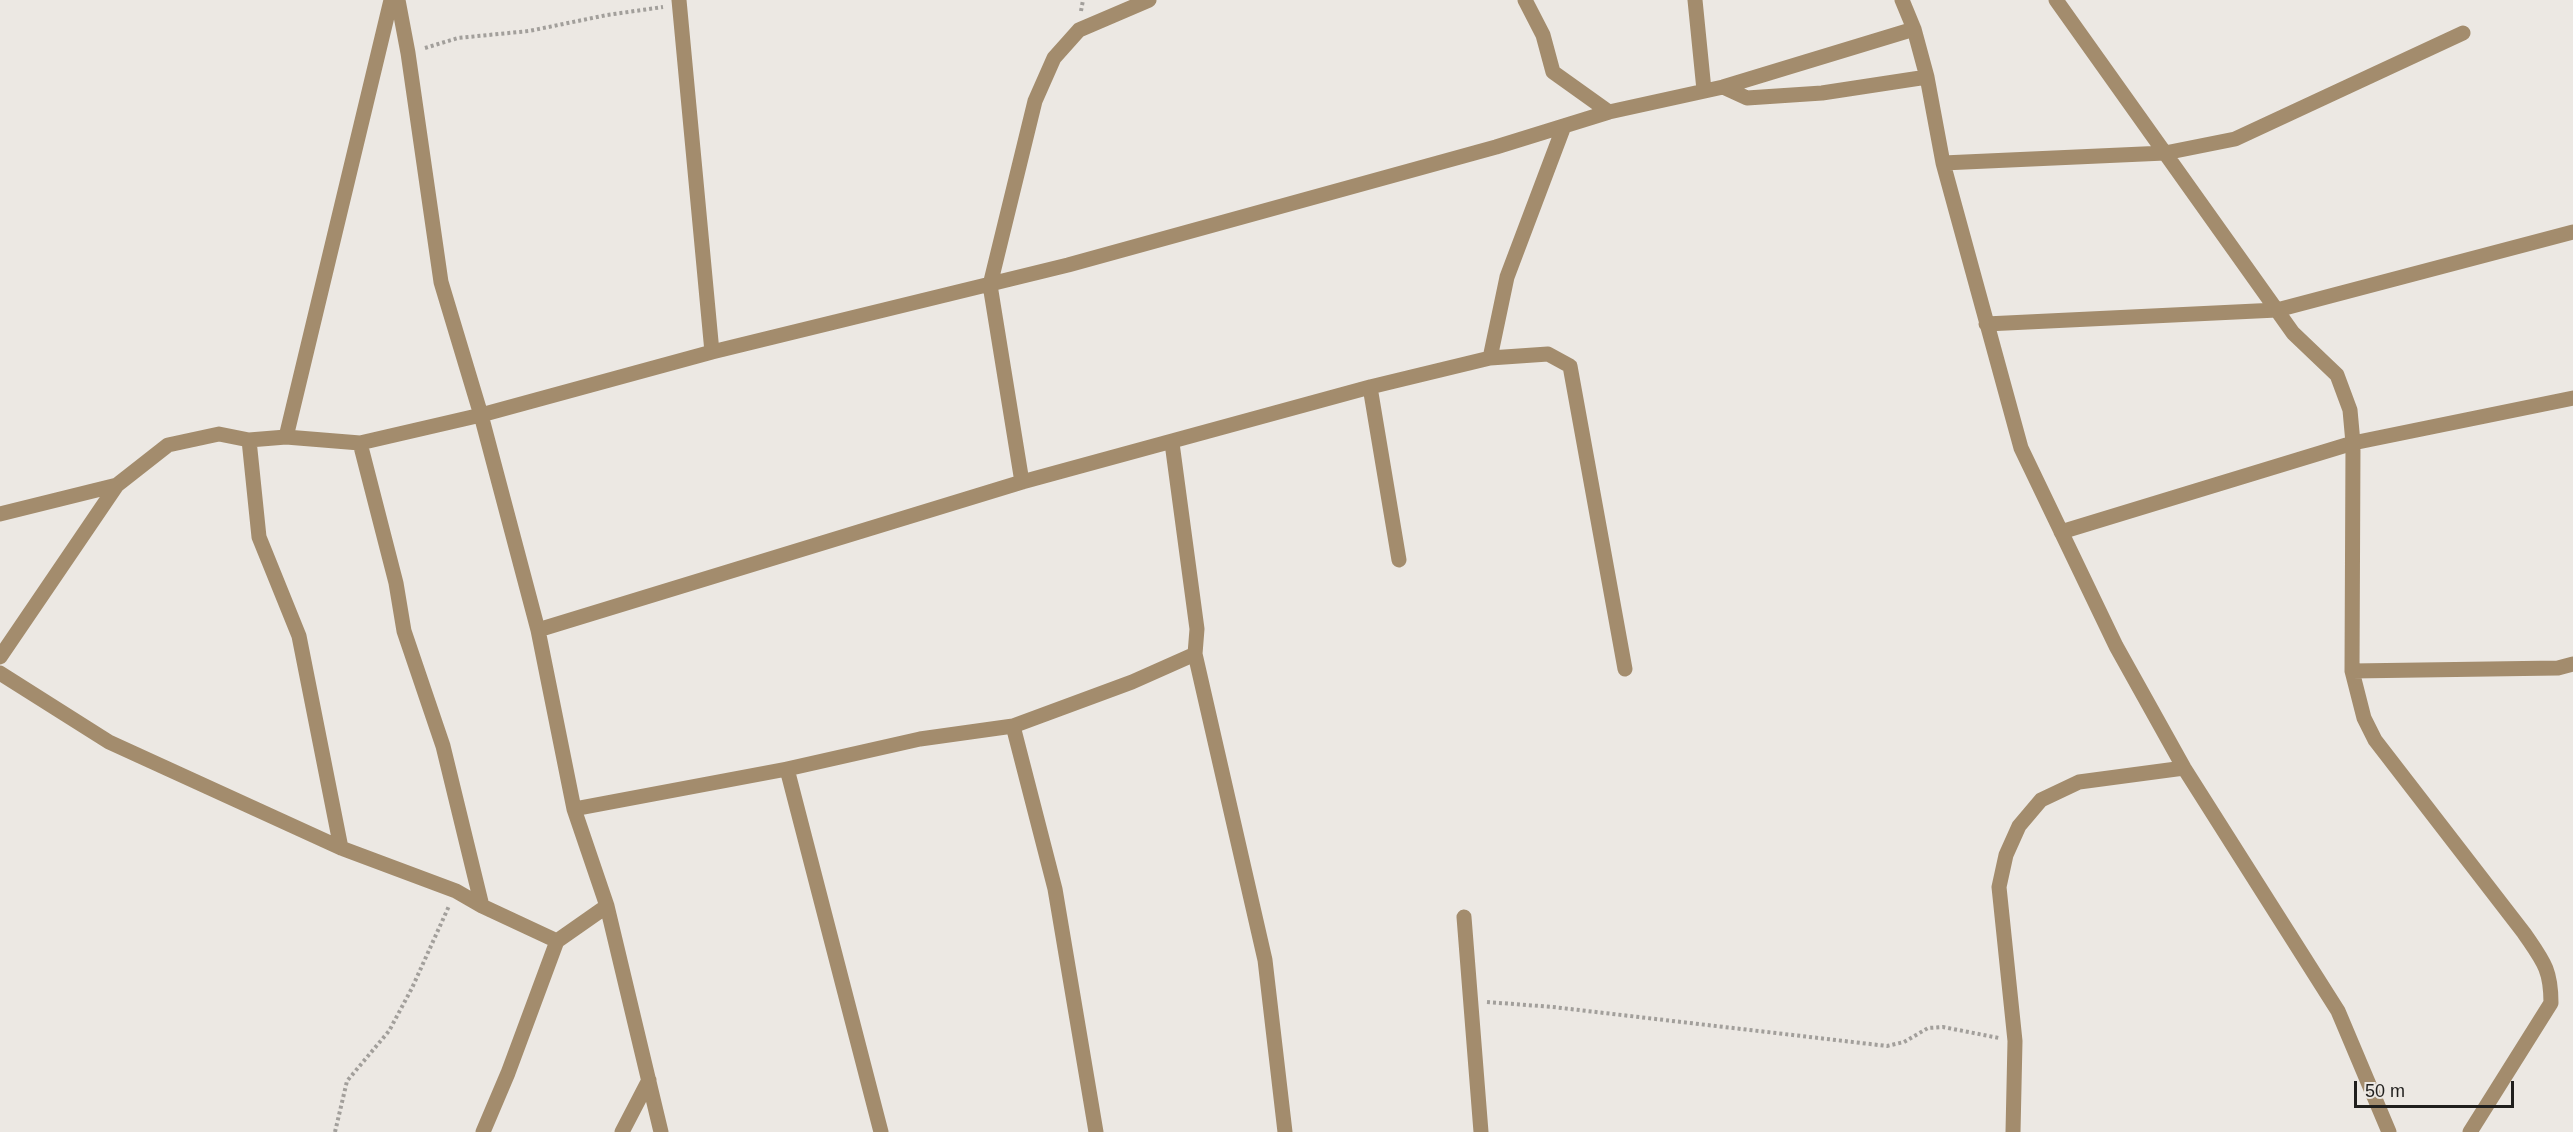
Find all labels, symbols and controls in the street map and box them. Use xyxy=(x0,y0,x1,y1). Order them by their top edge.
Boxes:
scale bar xyxy=(2357,1069,2518,1107)
text: 50 m xyxy=(2365,1081,2405,1101)

